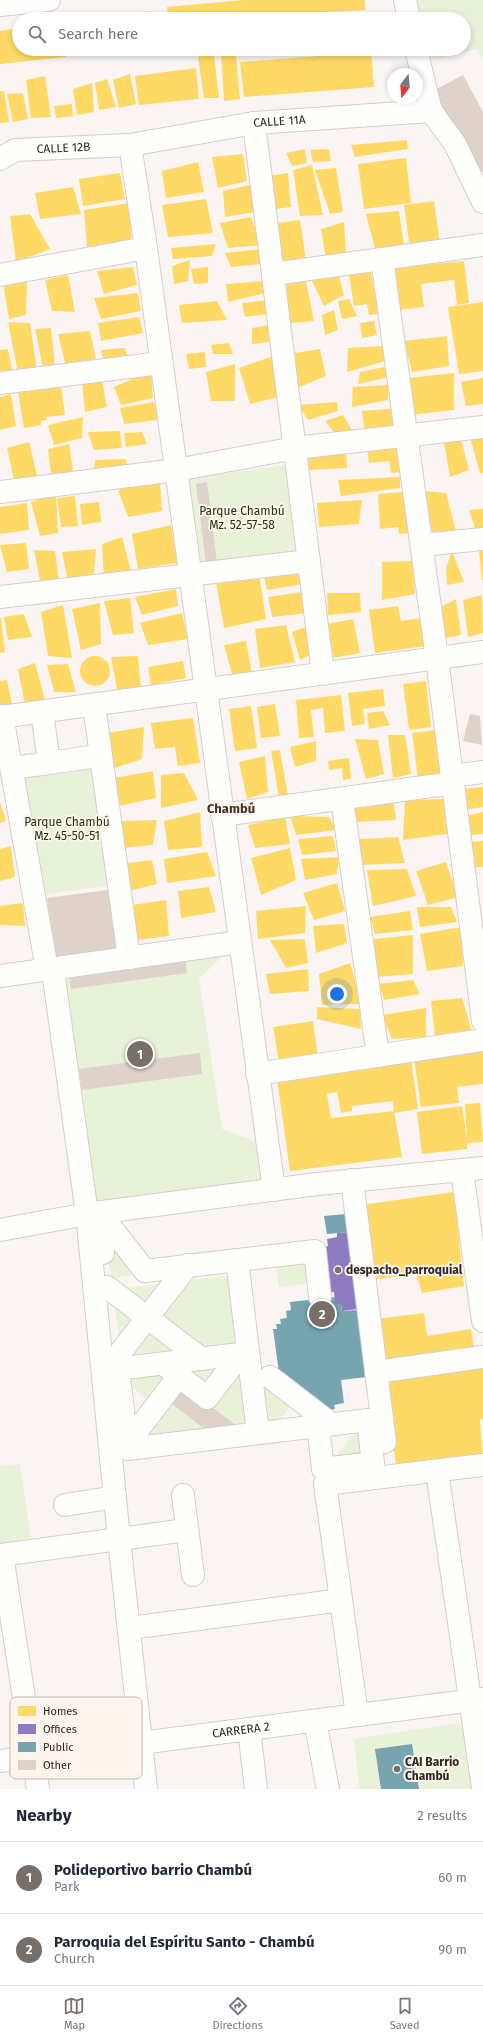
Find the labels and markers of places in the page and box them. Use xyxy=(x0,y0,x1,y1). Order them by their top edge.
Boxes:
pin: 1 xyxy=(127,1039,153,1069)
place label: despacho_parroquial xyxy=(346,1263,463,1277)
marker: despacho_parroquial xyxy=(333,1265,343,1275)
pin: 2 xyxy=(309,1299,335,1329)
place label: CAI Barrio Chambú xyxy=(405,1755,459,1783)
marker: CAI Barrio Chambú xyxy=(392,1764,402,1774)

